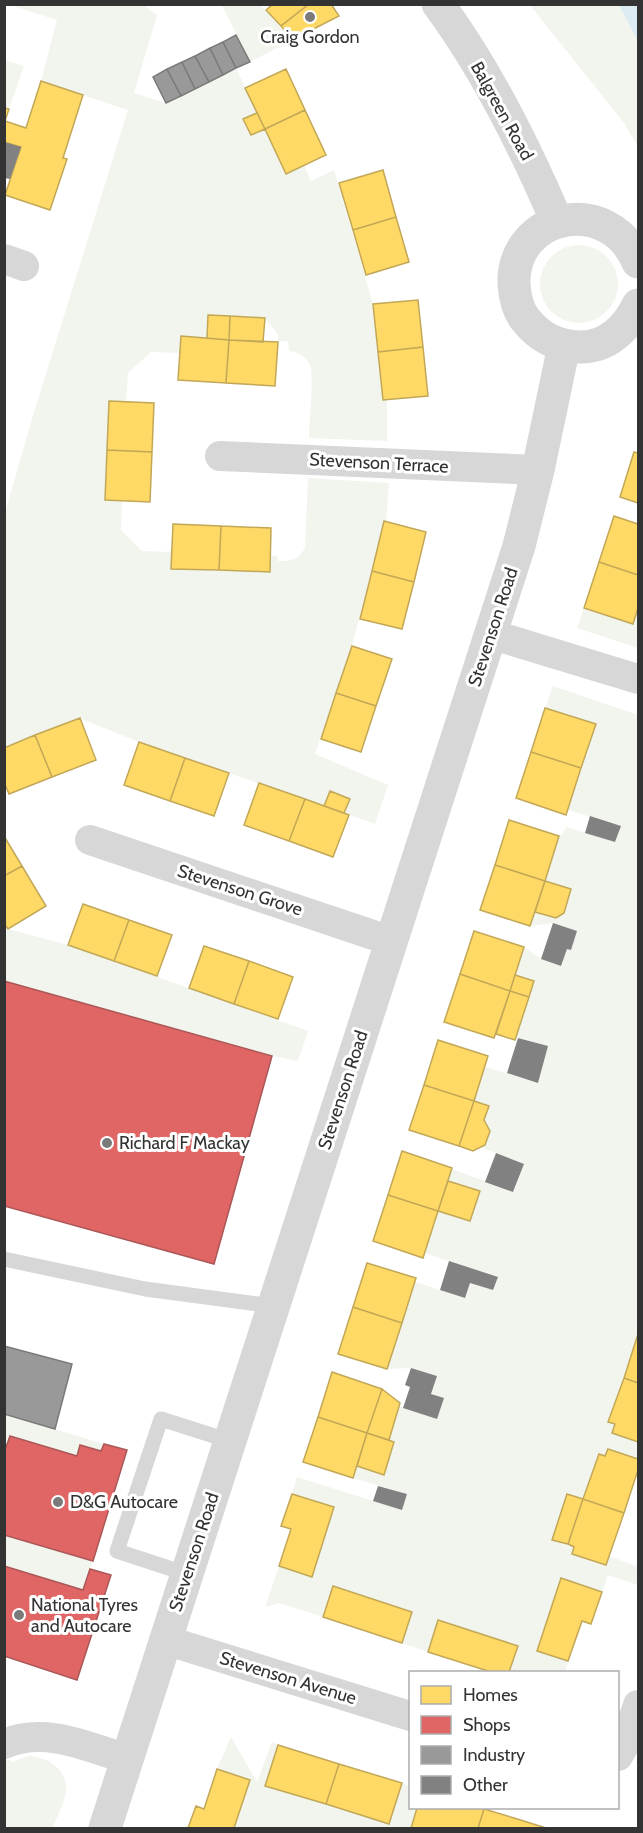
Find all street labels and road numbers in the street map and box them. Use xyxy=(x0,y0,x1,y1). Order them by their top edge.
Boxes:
street label: Balgreen Road xyxy=(466,58,538,164)
street label: Stevenson Terrace xyxy=(309,448,449,478)
street label: Stevenson Road xyxy=(463,565,523,689)
street label: Stevenson Grove xyxy=(175,859,305,921)
street label: Stevenson Road xyxy=(313,1028,373,1152)
street label: Stevenson Road xyxy=(164,1490,224,1614)
street label: Stevenson Avenue xyxy=(217,1647,359,1709)

